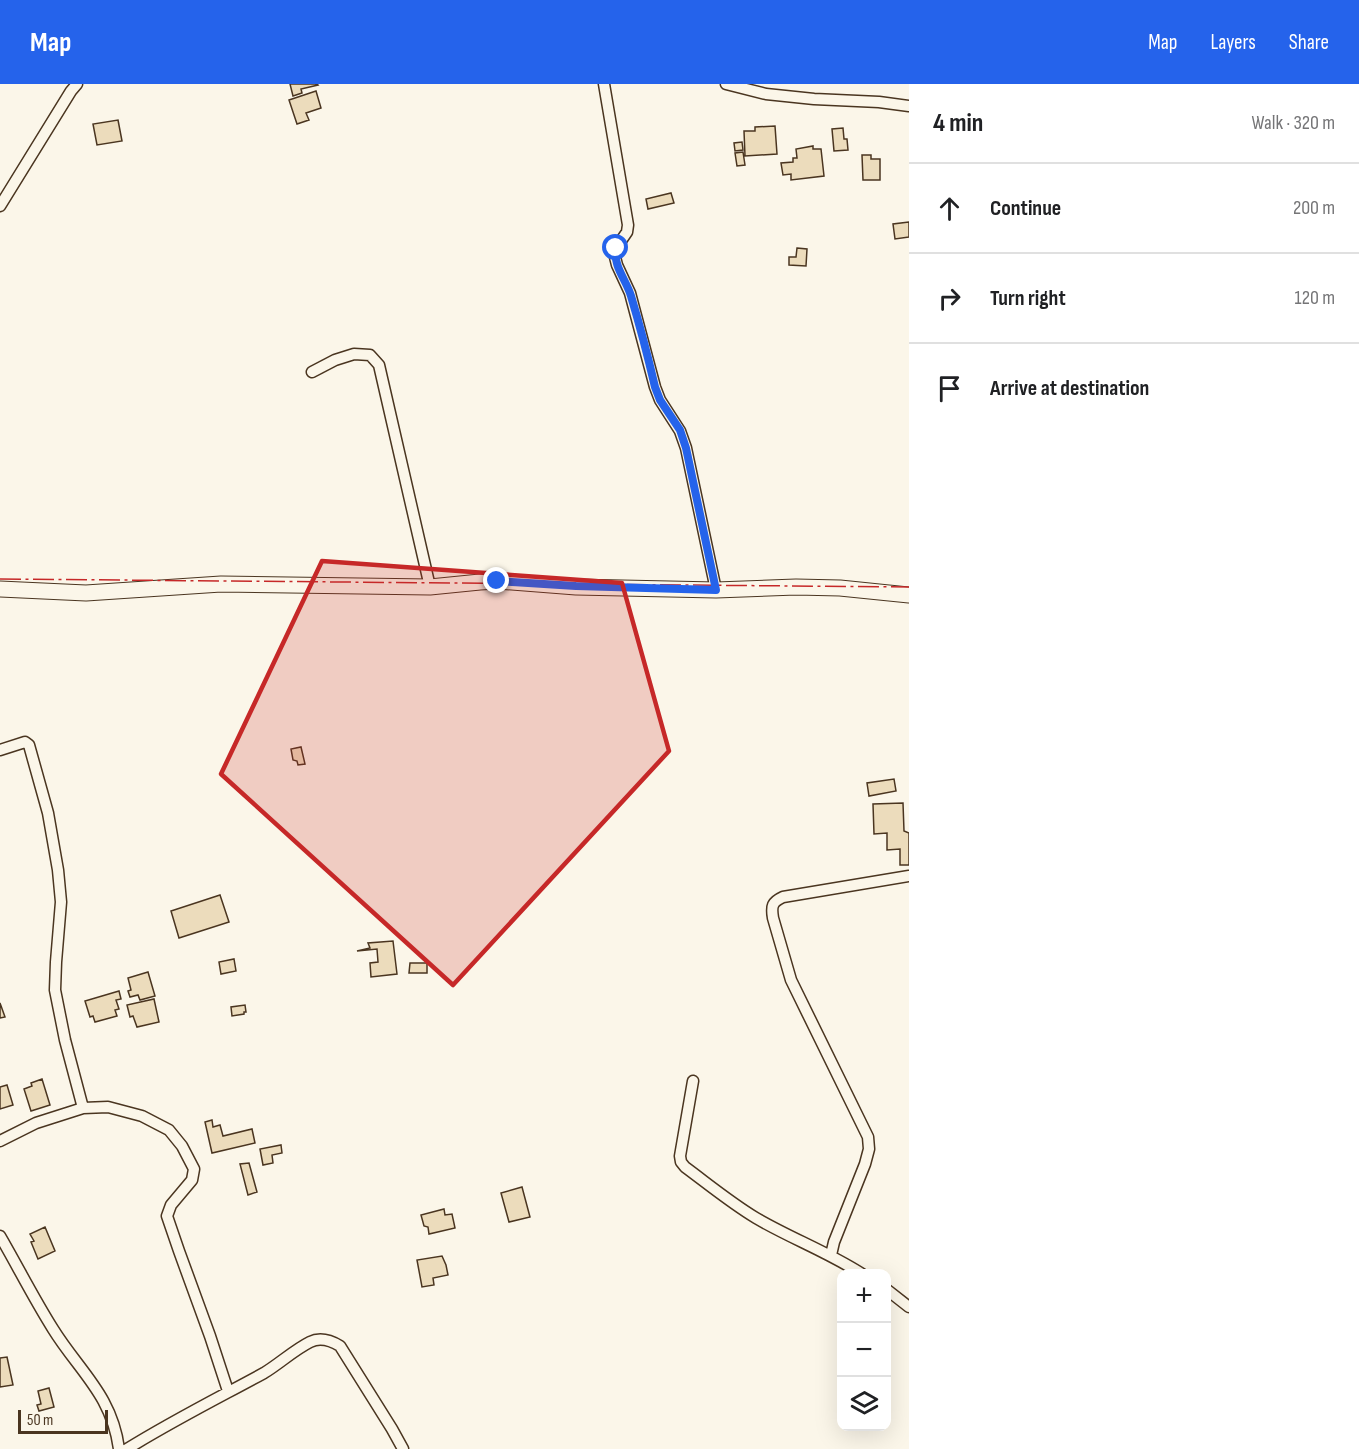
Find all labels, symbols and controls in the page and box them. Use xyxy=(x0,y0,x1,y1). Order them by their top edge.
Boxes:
text: Map xyxy=(30,26,71,59)
text: Map xyxy=(1148,30,1177,55)
text: Layers xyxy=(1210,30,1256,55)
text: Share xyxy=(1289,30,1329,55)
text: 4 min xyxy=(933,108,983,139)
text: Walk · 320 m xyxy=(1252,111,1335,135)
icon: ahead xyxy=(933,192,966,225)
text: Continue xyxy=(990,195,1061,222)
text: 200 m xyxy=(1293,196,1335,220)
route start xyxy=(602,234,628,260)
icon: right xyxy=(933,282,966,315)
text: Turn right xyxy=(990,285,1066,312)
text: 120 m xyxy=(1295,286,1335,310)
icon: arrive xyxy=(933,372,966,405)
text: Arrive at destination xyxy=(990,375,1149,402)
route end xyxy=(483,567,509,593)
map controls xyxy=(837,1269,891,1431)
button: + xyxy=(837,1269,891,1323)
button: − xyxy=(837,1323,891,1377)
button: layers xyxy=(837,1377,891,1431)
scale bar xyxy=(18,1407,108,1434)
text: 50 m xyxy=(27,1411,53,1430)

